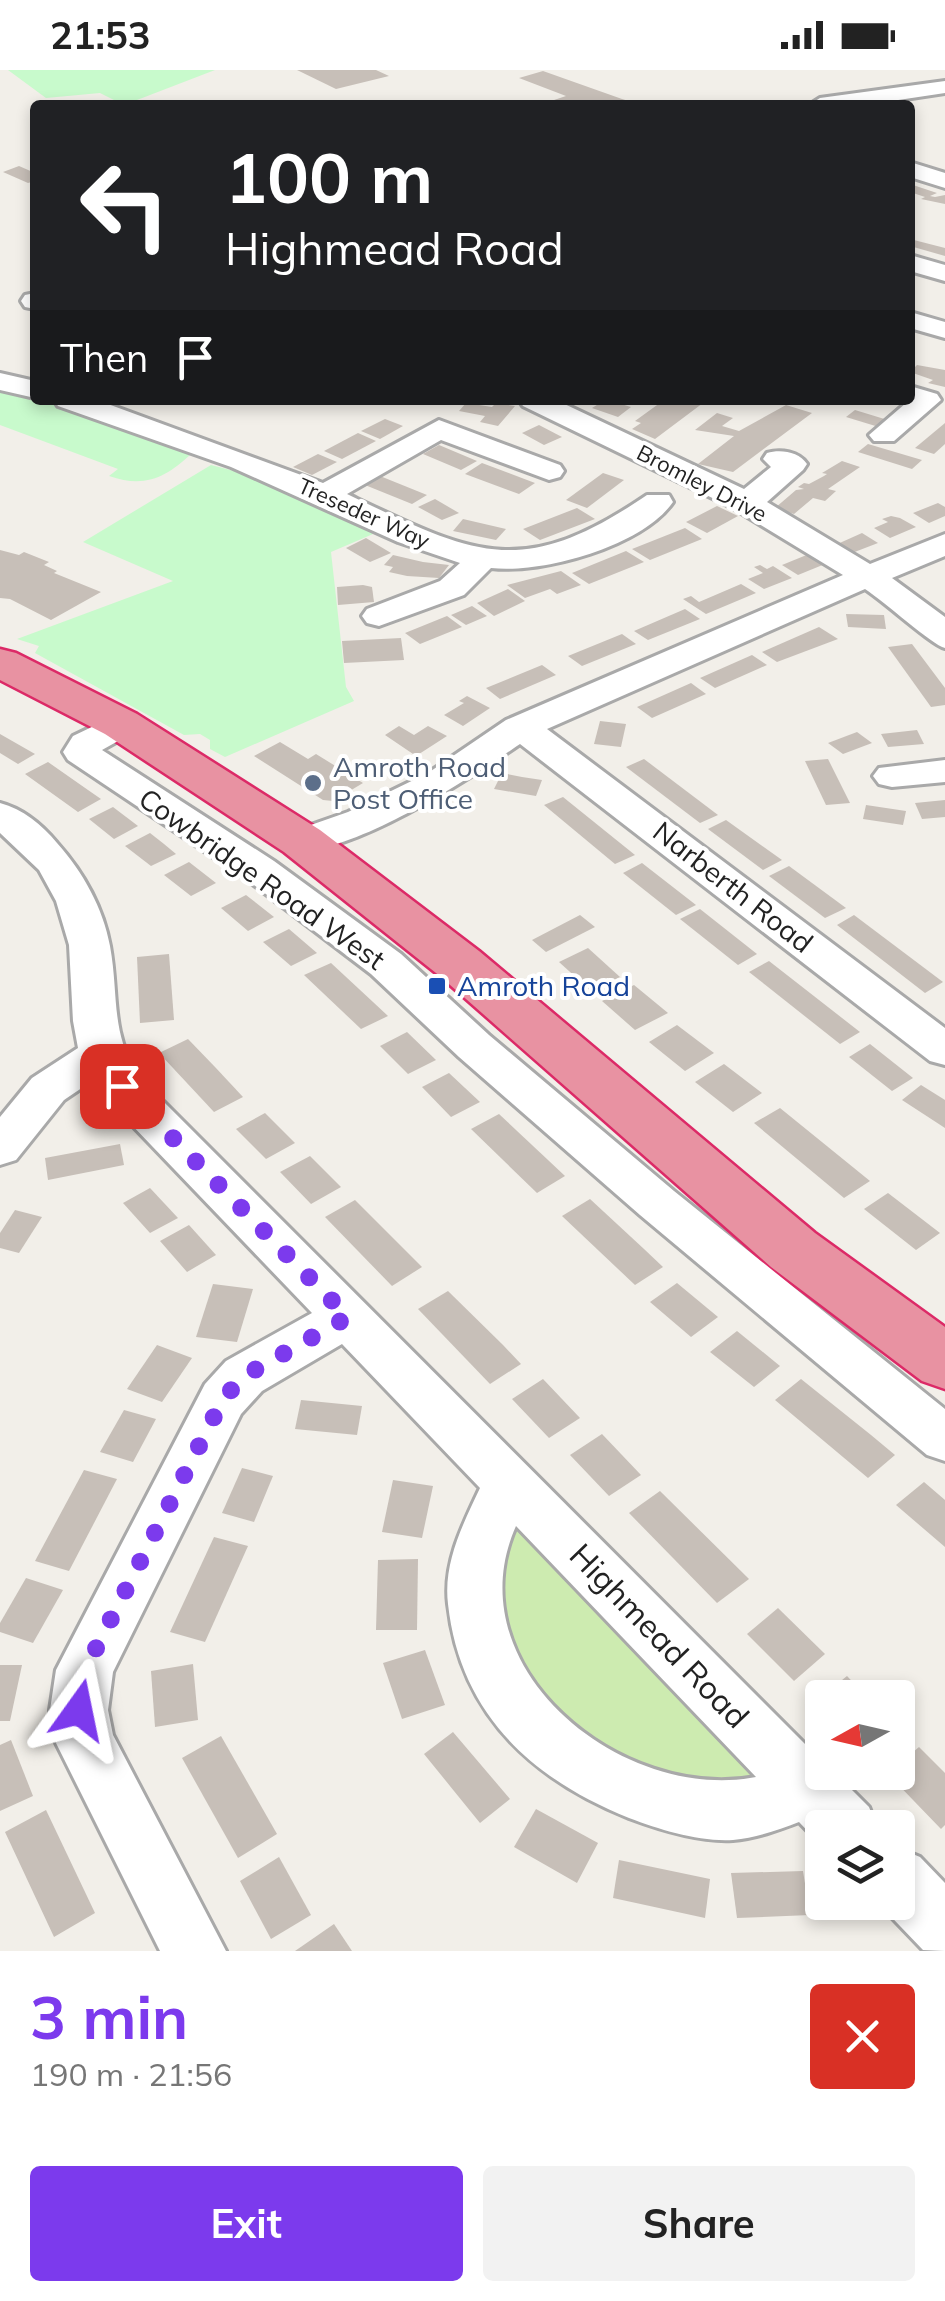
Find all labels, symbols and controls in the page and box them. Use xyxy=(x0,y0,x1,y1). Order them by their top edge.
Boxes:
text: 21:53 xyxy=(50,11,151,59)
text: 100 m xyxy=(225,133,433,221)
icon: left xyxy=(60,140,190,270)
text: Highmead Road xyxy=(225,220,564,276)
icon: arrive xyxy=(168,330,223,385)
text: Then xyxy=(60,334,148,382)
street label: Bromley Drive xyxy=(632,438,772,528)
street label: Treseder Way xyxy=(294,472,434,555)
place label: Amroth Road Post Office xyxy=(333,749,506,816)
marker: Amroth Road Post Office xyxy=(302,772,324,794)
street label: Cowbridge Road West xyxy=(132,780,392,977)
street label: Narberth Road xyxy=(646,813,820,960)
place label: Amroth Road xyxy=(457,968,630,1003)
marker: Amroth Road xyxy=(426,975,448,997)
pin xyxy=(80,1044,165,1129)
icon: arrive xyxy=(95,1059,150,1114)
street label: Highmead Road xyxy=(562,1535,758,1736)
position arrow xyxy=(27,1658,131,1762)
north arrow xyxy=(805,1680,915,1790)
map controls xyxy=(805,1680,915,1920)
button: layers xyxy=(805,1810,915,1920)
text: 3 min xyxy=(30,1979,188,2054)
button: close xyxy=(810,1984,915,2089)
text: 190 m · 21:56 xyxy=(30,2054,232,2094)
button: Exit xyxy=(30,2166,463,2281)
button: Share xyxy=(483,2166,915,2281)

